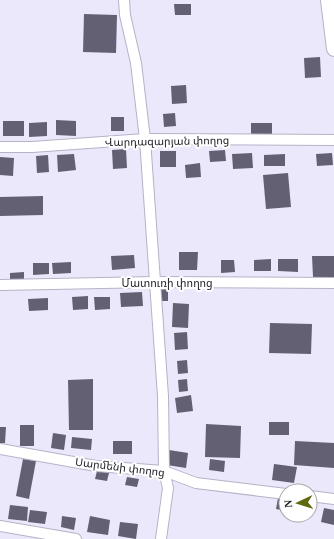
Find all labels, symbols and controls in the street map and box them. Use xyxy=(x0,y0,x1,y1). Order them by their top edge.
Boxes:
street label: Վարդազարյան փողոց xyxy=(105,134,229,149)
street label: Մատուռի փողոց xyxy=(121,277,213,290)
street label: Սարմենի փողոց xyxy=(74,456,166,479)
north arrow xyxy=(278,483,318,523)
text: N xyxy=(282,499,294,508)

